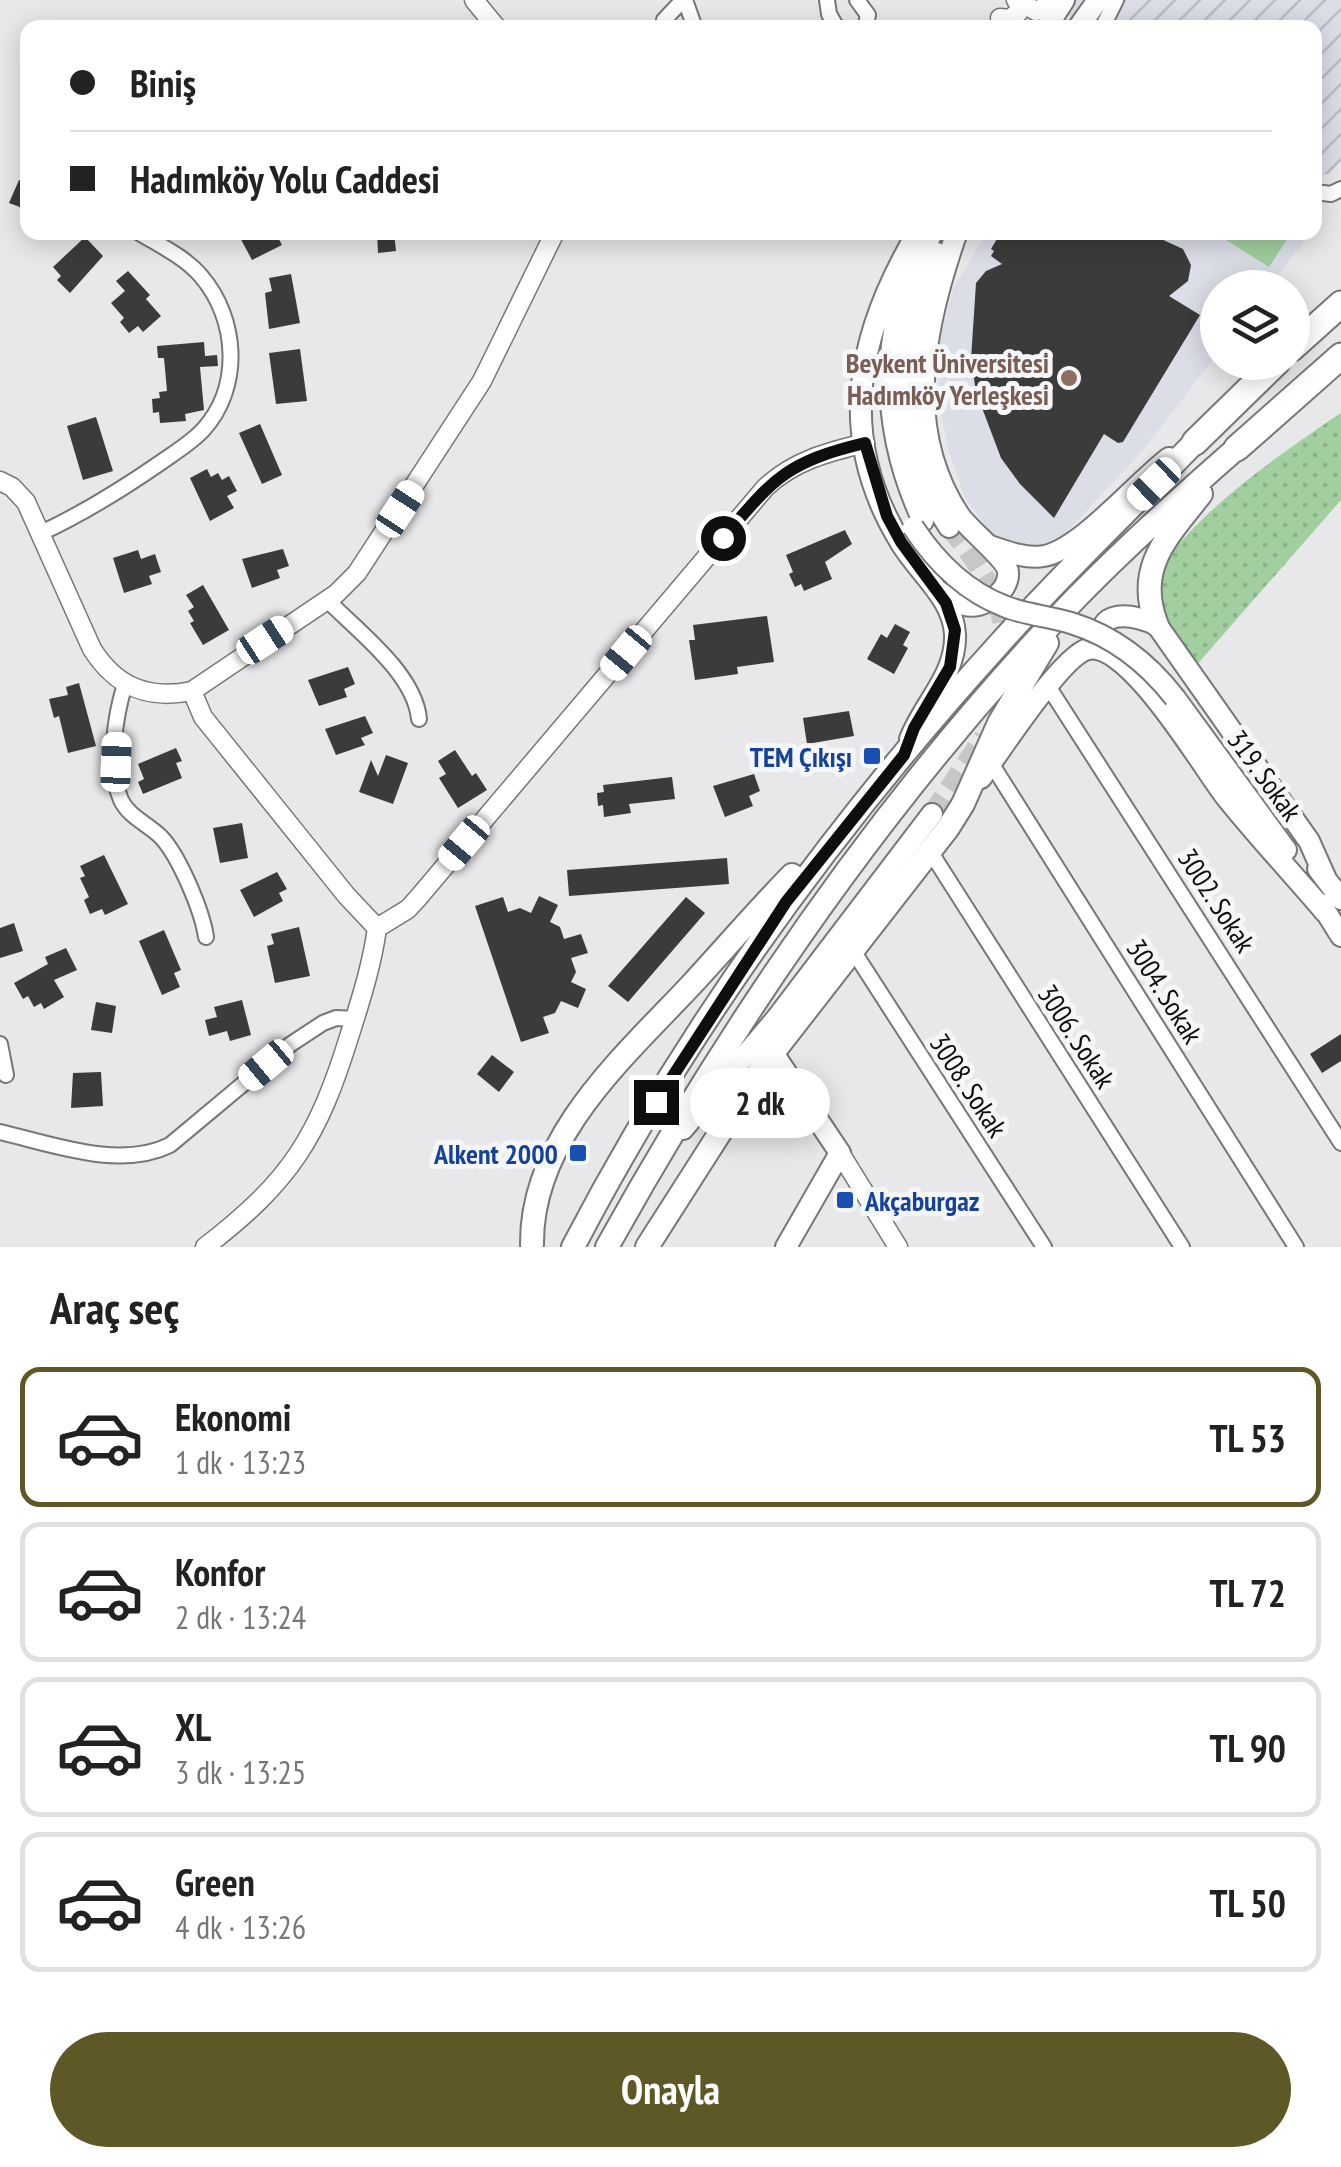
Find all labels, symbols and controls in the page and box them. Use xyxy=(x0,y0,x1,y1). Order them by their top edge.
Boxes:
text: Biniş xyxy=(130,58,196,107)
text: Hadımköy Yolu Caddesi xyxy=(130,154,440,203)
map controls xyxy=(1200,270,1310,380)
button: layers xyxy=(1200,270,1310,380)
place label: Beykent Üniversitesi Hadımköy Yerleşkesi xyxy=(846,344,1049,413)
marker: Beykent Üniversitesi Hadımköy Yerleşkesi xyxy=(1058,367,1080,389)
car xyxy=(1122,452,1186,516)
car xyxy=(371,476,429,542)
route start xyxy=(701,516,746,561)
car xyxy=(232,611,298,669)
car xyxy=(595,620,657,686)
street label: 319. Sokak xyxy=(1220,722,1311,828)
car xyxy=(100,731,132,793)
place label: TEM Çıkışı xyxy=(750,738,852,775)
marker: TEM Çıkışı xyxy=(861,745,883,767)
car xyxy=(433,810,495,876)
street label: 3002. Sokak xyxy=(1170,841,1264,959)
street label: 3004. Sokak xyxy=(1118,932,1212,1050)
street label: 3006. Sokak xyxy=(1030,977,1124,1095)
street label: 3008. Sokak xyxy=(922,1026,1016,1144)
car xyxy=(233,1034,299,1096)
callout: 2 dk xyxy=(691,1067,831,1137)
route end xyxy=(634,1080,679,1125)
text: 2 dk xyxy=(735,1082,785,1124)
place label: Alkent 2000 xyxy=(433,1135,558,1172)
marker: Alkent 2000 xyxy=(567,1142,589,1164)
place label: Akçaburgaz xyxy=(864,1182,979,1219)
marker: Akçaburgaz xyxy=(834,1189,856,1211)
text: Araç seç xyxy=(50,1278,179,1336)
icon: car xyxy=(55,1392,145,1482)
text: Ekonomi xyxy=(175,1392,291,1441)
text: TL 53 xyxy=(1209,1413,1286,1462)
text: 1 dk · 13:23 xyxy=(175,1441,306,1483)
icon: car xyxy=(55,1547,145,1637)
text: Konfor xyxy=(175,1547,265,1596)
text: TL 72 xyxy=(1209,1568,1286,1617)
text: 2 dk · 13:24 xyxy=(175,1596,306,1638)
icon: car xyxy=(55,1702,145,1792)
text: XL xyxy=(175,1702,211,1751)
text: TL 90 xyxy=(1209,1723,1286,1772)
text: 3 dk · 13:25 xyxy=(175,1751,306,1793)
icon: car xyxy=(55,1857,145,1947)
text: Green xyxy=(175,1857,255,1906)
text: TL 50 xyxy=(1209,1878,1286,1927)
text: 4 dk · 13:26 xyxy=(175,1906,306,1948)
button: Onayla xyxy=(50,2032,1291,2147)

